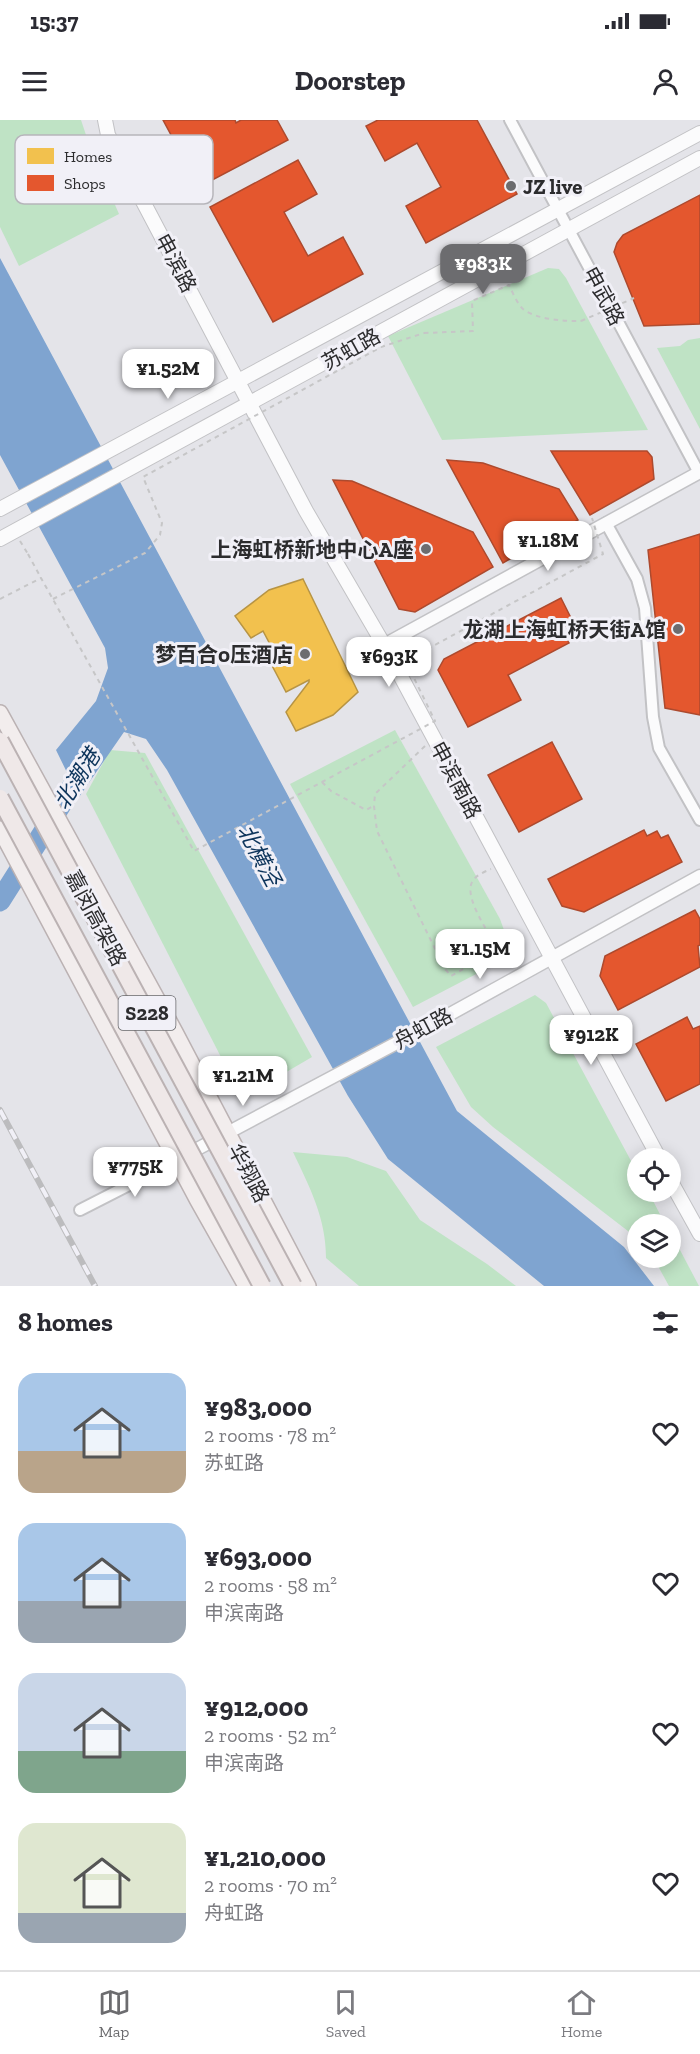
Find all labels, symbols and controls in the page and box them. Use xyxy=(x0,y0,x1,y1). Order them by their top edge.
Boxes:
text: 15:37 xyxy=(30,8,78,35)
icon: menu xyxy=(18,65,51,98)
text: Doorstep xyxy=(295,65,405,97)
icon: person xyxy=(649,65,682,98)
legend xyxy=(15,135,213,204)
text: Homes xyxy=(64,147,112,166)
text: Shops xyxy=(64,174,106,193)
place label: JZ live xyxy=(523,174,582,199)
marker: JZ live xyxy=(504,179,518,193)
street label: 申滨路 xyxy=(150,229,202,297)
pin: ¥983K xyxy=(441,244,525,295)
text: ¥983K xyxy=(454,251,512,275)
street label: 申武路 xyxy=(578,262,630,330)
street label: 苏虹路 xyxy=(317,323,385,375)
pin: ¥1.52M xyxy=(119,349,217,400)
text: ¥1.52M xyxy=(136,356,200,380)
pin: ¥1.18M xyxy=(499,521,597,572)
text: ¥1.18M xyxy=(517,528,579,552)
place label: 上海虹桥新地中心A座 xyxy=(211,537,414,562)
marker: 上海虹桥新地中心A座 xyxy=(419,542,433,556)
place label: 龙湖上海虹桥天街A馆 xyxy=(463,617,666,642)
marker: 龙湖上海虹桥天街A馆 xyxy=(671,622,685,636)
pin: ¥693K xyxy=(347,637,431,688)
place label: 梦百合0压酒店 xyxy=(155,642,293,667)
text: ¥693K xyxy=(360,644,418,668)
marker: 梦百合0压酒店 xyxy=(298,647,312,661)
street label: 申滨南路 xyxy=(425,737,487,823)
water label: 北潮港 xyxy=(48,741,108,814)
water label: 北横泾 xyxy=(232,820,287,892)
street label: 嘉闵高架路 xyxy=(60,866,132,970)
pin: ¥1.15M xyxy=(431,929,529,980)
text: ¥1.15M xyxy=(449,936,511,960)
road number: S228 xyxy=(118,996,176,1030)
street label: 舟虹路 xyxy=(389,1002,457,1054)
pin: ¥912K xyxy=(549,1015,633,1066)
text: ¥912K xyxy=(564,1022,618,1046)
pin: ¥1.21M xyxy=(194,1056,292,1107)
text: ¥1.21M xyxy=(212,1063,274,1087)
street label: 华翔路 xyxy=(223,1139,275,1207)
pin: ¥775K xyxy=(93,1147,177,1198)
map controls xyxy=(627,1148,681,1268)
button: locate xyxy=(627,1148,681,1202)
text: ¥775K xyxy=(107,1154,163,1178)
button: layers xyxy=(627,1214,681,1268)
text: 8 homes xyxy=(18,1306,113,1338)
icon: filters xyxy=(649,1306,682,1339)
text: ¥983,000 xyxy=(204,1391,312,1423)
icon: home xyxy=(66,1397,138,1469)
icon: heart xyxy=(649,1417,682,1450)
text: 2 rooms · 78 m² xyxy=(204,1423,336,1447)
text: 苏虹路 xyxy=(204,1451,264,1475)
text: ¥693,000 xyxy=(204,1541,312,1573)
icon: home xyxy=(66,1547,138,1619)
icon: heart xyxy=(649,1567,682,1600)
text: 2 rooms · 58 m² xyxy=(204,1573,337,1597)
text: 申滨南路 xyxy=(204,1601,284,1625)
text: ¥912,000 xyxy=(204,1691,309,1723)
icon: home xyxy=(66,1697,138,1769)
icon: heart xyxy=(649,1717,682,1750)
text: 2 rooms · 52 m² xyxy=(204,1723,337,1747)
text: 申滨南路 xyxy=(204,1751,284,1775)
text: ¥1,210,000 xyxy=(204,1841,326,1873)
icon: home xyxy=(66,1847,138,1919)
icon: heart xyxy=(649,1867,682,1900)
text: 2 rooms · 70 m² xyxy=(204,1873,337,1897)
text: 舟虹路 xyxy=(204,1901,264,1925)
tab: Map xyxy=(98,1986,131,2041)
tab: Saved xyxy=(326,1986,366,2041)
tab: Home xyxy=(561,1986,602,2041)

